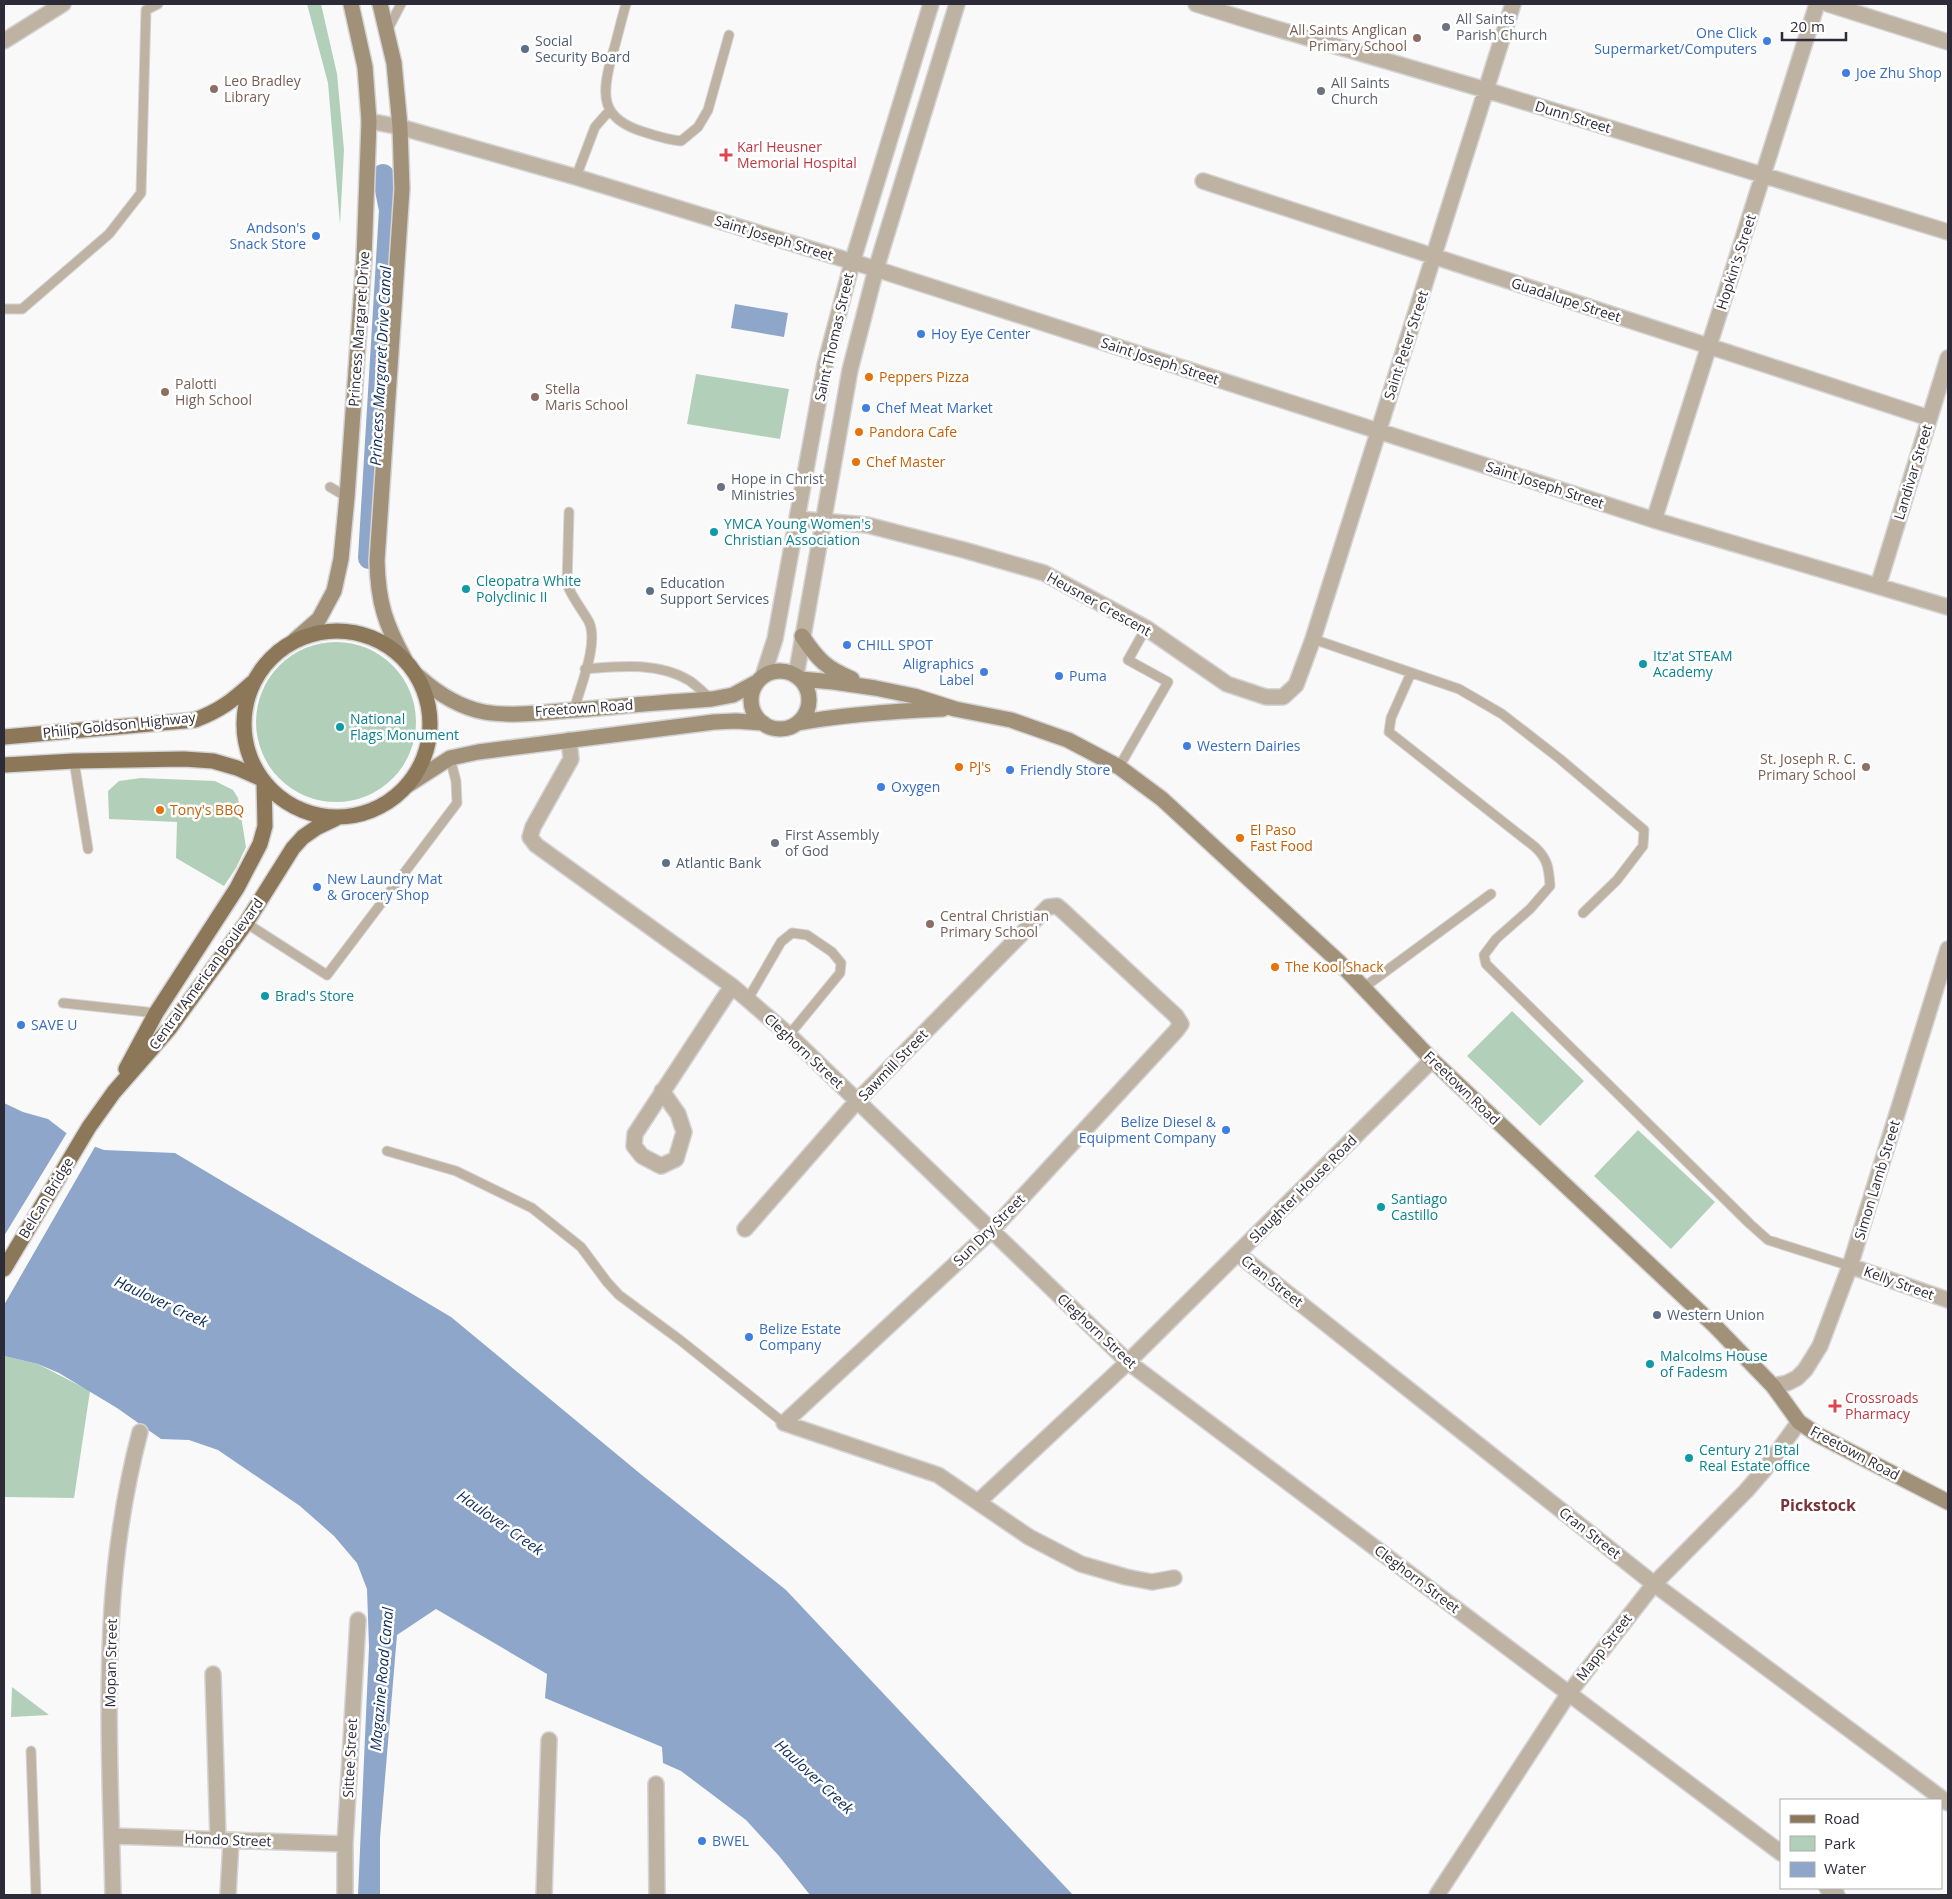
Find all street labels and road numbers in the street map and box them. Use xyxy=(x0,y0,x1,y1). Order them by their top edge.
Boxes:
street label: Dunn Street xyxy=(1533,96,1614,137)
street label: Saint Joseph Street xyxy=(713,210,836,265)
street label: Hopkin's Street xyxy=(1711,212,1760,312)
street label: Princess Margaret Drive xyxy=(344,250,373,407)
street label: Saint Thomas Street xyxy=(810,271,858,403)
street label: Guadalupe Street xyxy=(1509,273,1623,326)
street label: Saint Peter Street xyxy=(1379,288,1432,402)
street label: Saint Joseph Street xyxy=(1099,333,1221,389)
street label: Landivar Street xyxy=(1889,422,1936,522)
street label: Saint Joseph Street xyxy=(1484,457,1606,513)
street label: Heusner Crescent xyxy=(1044,567,1155,640)
street label: Freetown Road xyxy=(534,695,634,720)
street label: Philip Goldson Highway xyxy=(42,707,197,742)
street label: Central American Boulevard xyxy=(144,894,267,1053)
street label: Cleghorn Street xyxy=(761,1009,848,1092)
street label: Sawmill Street xyxy=(854,1025,932,1105)
street label: Freetown Road xyxy=(1420,1047,1504,1129)
street label: Simon Lamb Street xyxy=(1849,1118,1904,1242)
street label: Slaughter House Road xyxy=(1245,1131,1361,1247)
street label: BelCan Bridge xyxy=(14,1153,77,1242)
street label: Sun Dry Street xyxy=(949,1190,1029,1270)
street label: Cran Street xyxy=(1237,1250,1307,1311)
street label: Kelly Street xyxy=(1861,1261,1937,1304)
street label: Cleghorn Street xyxy=(1054,1289,1141,1372)
street label: Freetown Road xyxy=(1807,1421,1903,1484)
street label: Cran Street xyxy=(1555,1502,1625,1563)
street label: Cleghorn Street xyxy=(1371,1540,1464,1617)
street label: Mapp Street xyxy=(1571,1609,1636,1684)
street label: Mopan Street xyxy=(100,1618,121,1707)
street label: Sittee Street xyxy=(338,1718,361,1798)
street label: Hondo Street xyxy=(184,1828,272,1851)

